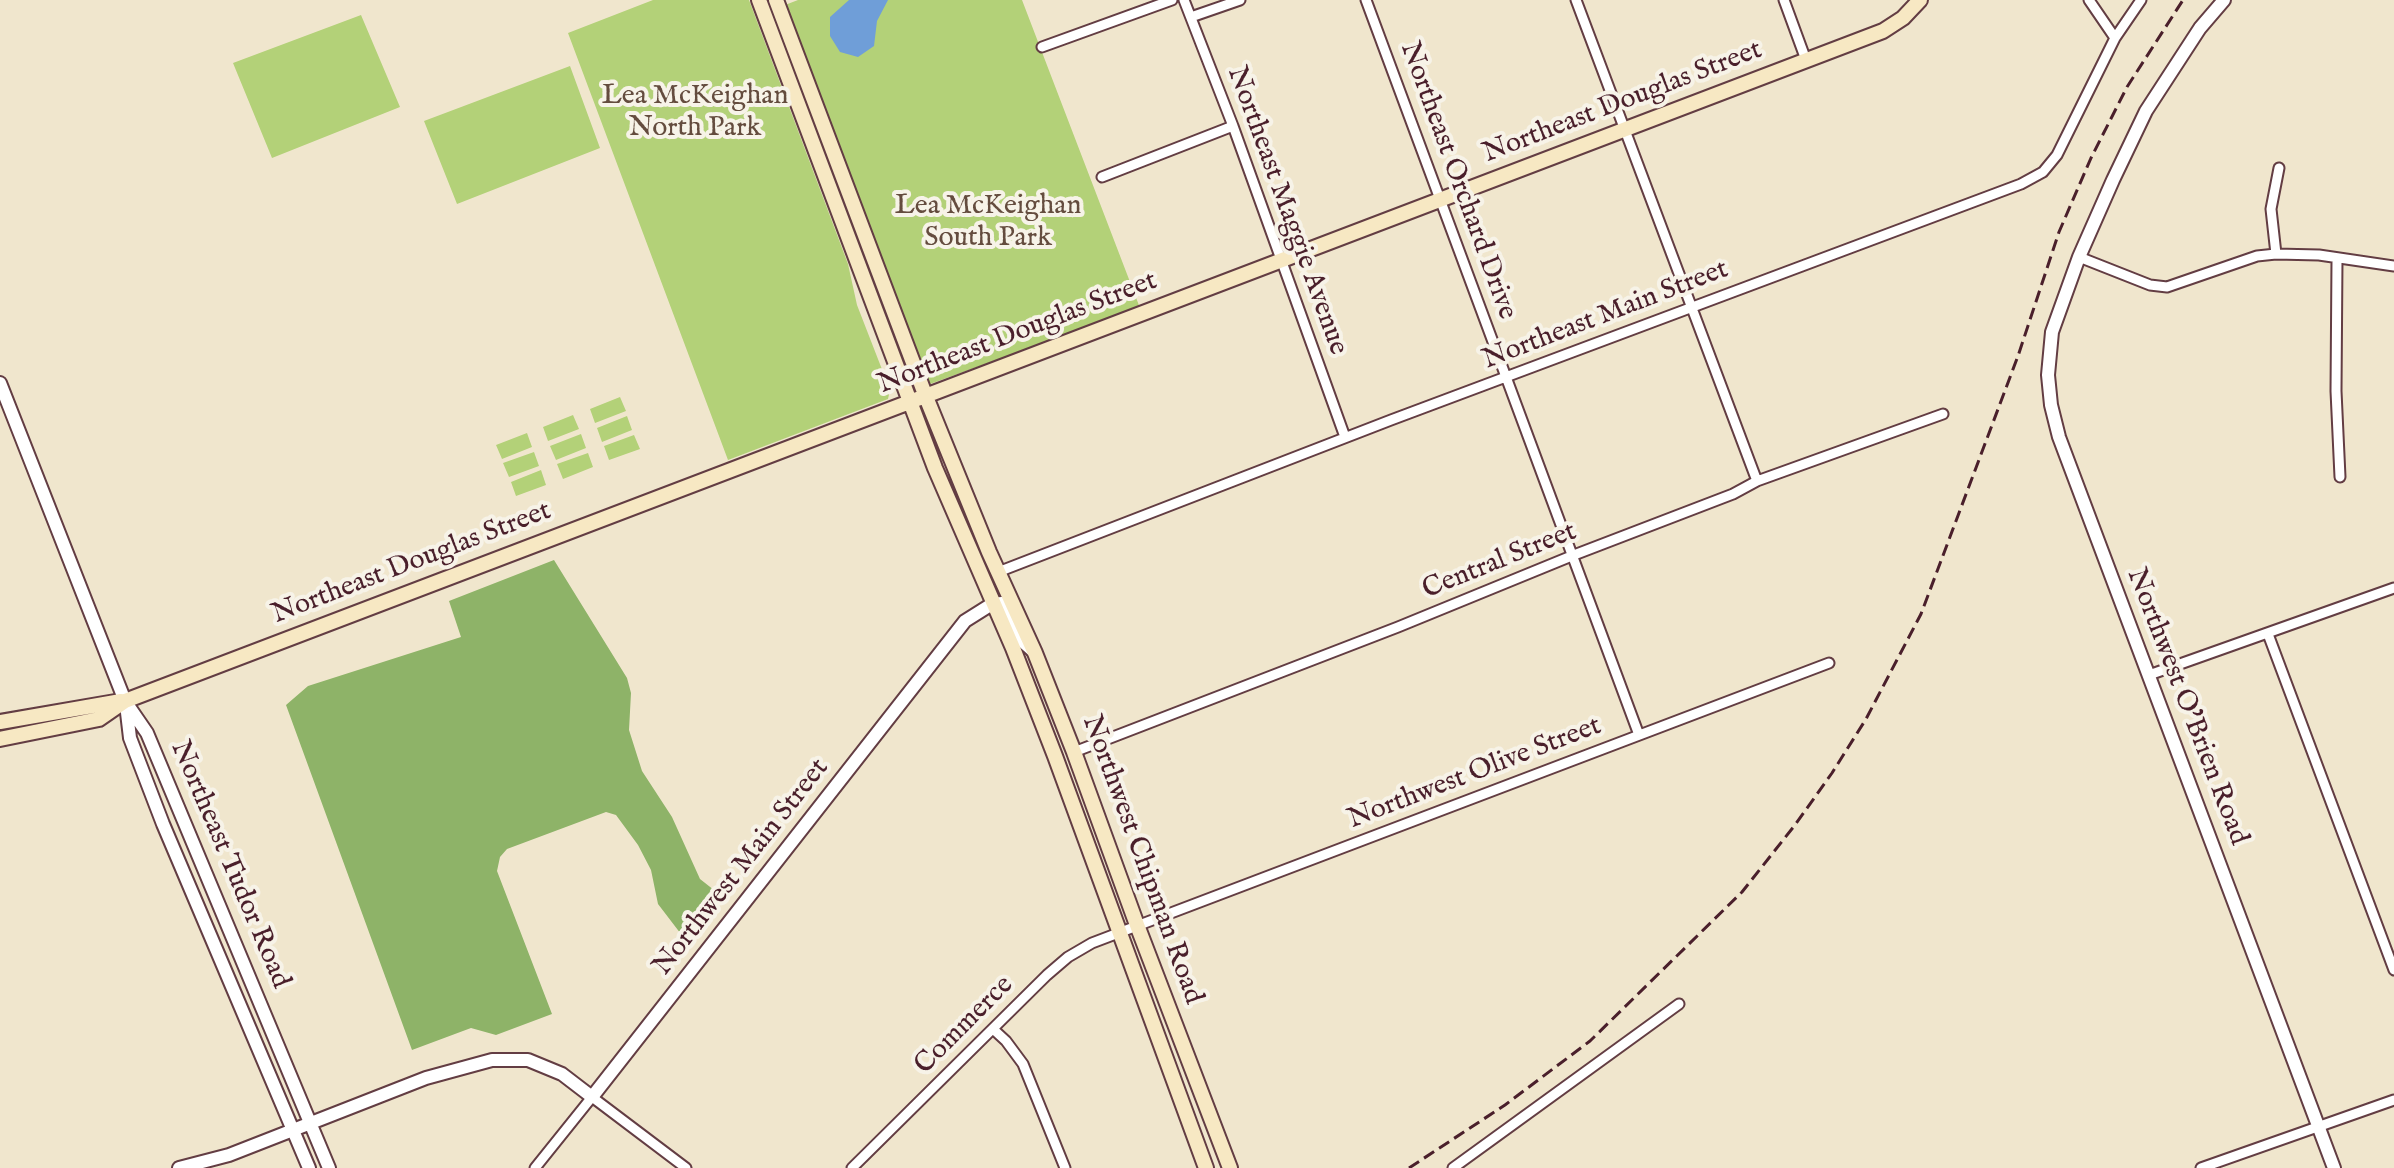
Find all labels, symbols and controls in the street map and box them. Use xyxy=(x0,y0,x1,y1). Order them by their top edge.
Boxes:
street label: Northeast Douglas Street xyxy=(1479,34,1767,172)
street label: Northeast Orchard Drive xyxy=(1391,38,1523,324)
street label: Northeast Maggie Avenue xyxy=(1218,62,1354,360)
park label: Lea McKeighan North Park xyxy=(602,80,788,146)
park label: Lea McKeighan South Park xyxy=(895,190,1081,256)
street label: Northeast Main Street xyxy=(1479,254,1733,378)
street label: Northeast Douglas Street xyxy=(874,265,1162,403)
street label: Northeast Douglas Street xyxy=(268,495,556,633)
street label: Central Street xyxy=(1418,516,1582,608)
street label: Northwest O'Brien Road xyxy=(2118,564,2254,850)
street label: Northwest Olive Street xyxy=(1344,710,1606,838)
street label: Northwest Chipman Road xyxy=(1073,711,1209,1009)
street label: Northeast Tudor Road xyxy=(162,736,296,994)
street label: Northwest Main Street xyxy=(647,753,837,983)
street label: Commerce xyxy=(908,969,1022,1083)

